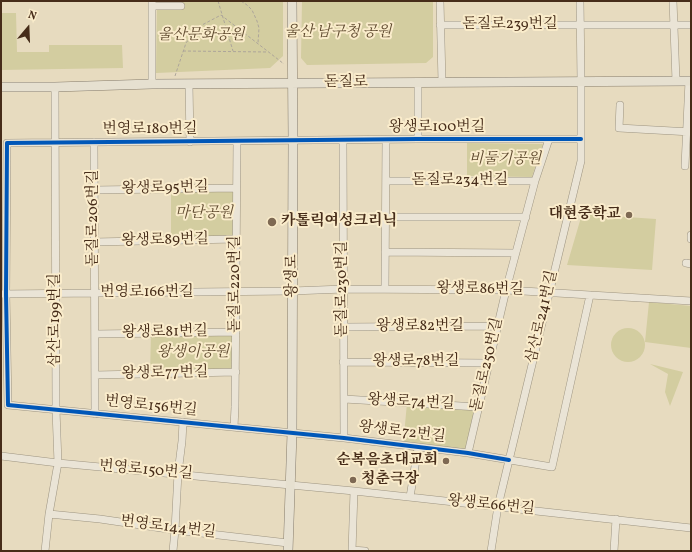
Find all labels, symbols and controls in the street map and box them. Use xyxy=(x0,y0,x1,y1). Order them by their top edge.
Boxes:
north arrow xyxy=(8,8,48,48)
text: N xyxy=(26,8,38,25)
street label: 돋질로239번길 xyxy=(462,16,558,34)
park label: 울산 남구청 공원 xyxy=(285,24,391,42)
park label: 울산문화공원 xyxy=(158,27,244,45)
street label: 돋질로 xyxy=(324,74,368,92)
street label: 왕생로100번길 xyxy=(389,119,485,137)
street label: 번영로180번길 xyxy=(103,121,197,139)
park label: 비둘기공원 xyxy=(469,151,541,169)
street label: 돋질로206번길 xyxy=(85,169,103,267)
street label: 돋질로234번길 xyxy=(412,172,508,190)
street label: 왕생로95번길 xyxy=(121,179,209,199)
park label: 마단공원 xyxy=(175,205,233,223)
place label: 대현중학교 xyxy=(549,206,621,224)
marker: 대현중학교 xyxy=(624,210,634,220)
place label: 카톨릭여성크리닉 xyxy=(281,213,397,231)
marker: 카톨릭여성크리닉 xyxy=(266,216,278,228)
street label: 왕생로89번길 xyxy=(121,231,209,251)
street label: 돋질로220번길 xyxy=(227,235,245,333)
street label: 돋질로230번길 xyxy=(334,241,352,337)
street label: 왕생로 xyxy=(284,254,302,298)
street label: 삼산로241번길 xyxy=(524,269,562,365)
street label: 삼산로199번길 xyxy=(47,273,65,367)
street label: 왕생로86번길 xyxy=(436,280,524,300)
street label: 번영로166번길 xyxy=(100,284,194,302)
street label: 돋질로250번길 xyxy=(468,316,508,414)
street label: 왕생로82번길 xyxy=(376,318,464,336)
street label: 왕생로81번길 xyxy=(122,323,208,343)
park label: 왕생이공원 xyxy=(157,344,229,362)
street label: 왕생로78번길 xyxy=(373,353,459,371)
street label: 왕생로77번길 xyxy=(121,364,209,384)
street label: 왕생로74번길 xyxy=(367,392,455,414)
street label: 번영로156번길 xyxy=(104,393,198,421)
street label: 왕생로72번길 xyxy=(357,419,447,447)
place label: 순복음초대교회 xyxy=(337,452,438,470)
marker: 순복음초대교회 xyxy=(441,456,451,466)
street label: 번영로150번길 xyxy=(98,458,194,484)
place label: 청춘극장 xyxy=(361,471,419,489)
marker: 청춘극장 xyxy=(348,475,358,485)
street label: 왕생로66번길 xyxy=(446,492,536,520)
street label: 번영로144번길 xyxy=(119,513,217,543)

